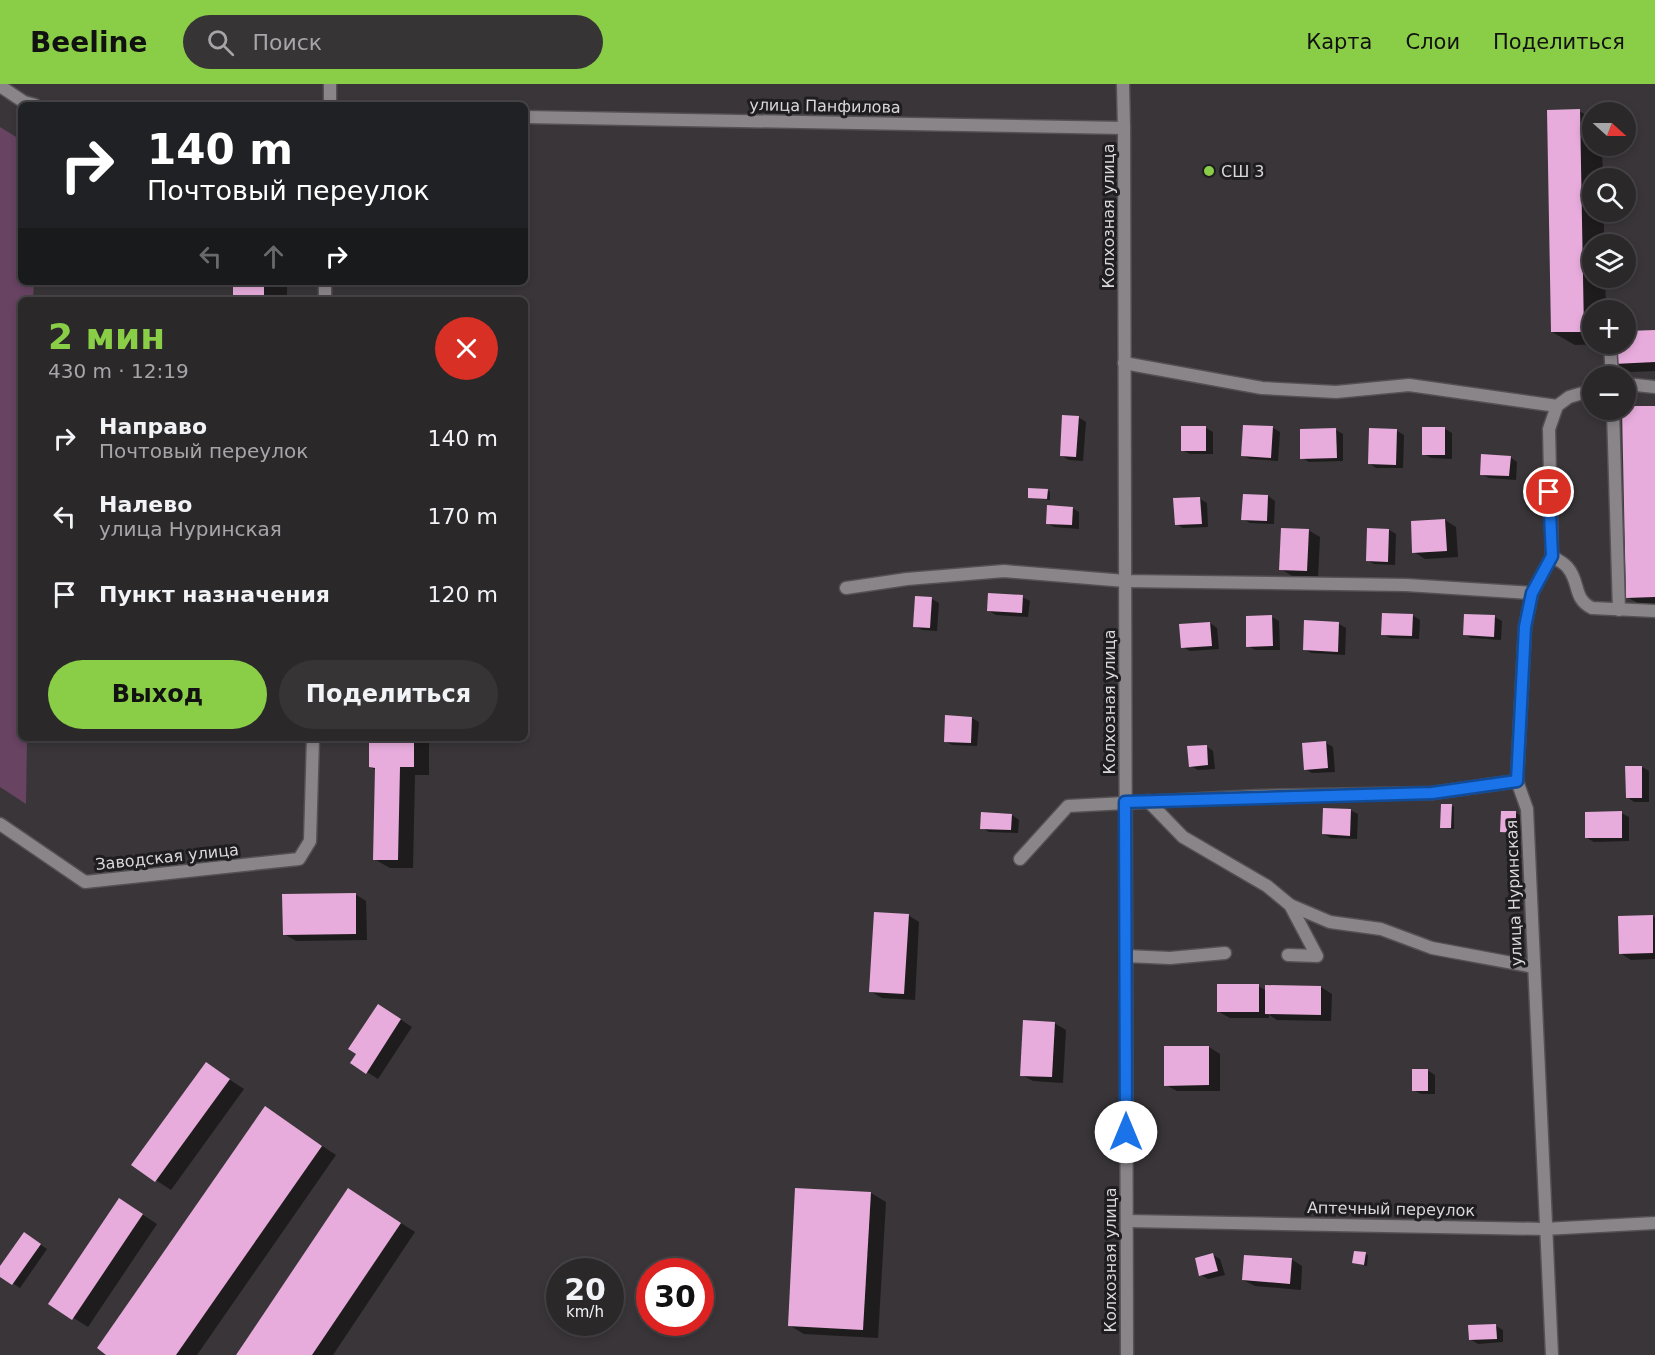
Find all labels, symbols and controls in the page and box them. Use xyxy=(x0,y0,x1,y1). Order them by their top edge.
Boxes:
search box xyxy=(183,15,603,69)
text: Beeline xyxy=(30,26,147,59)
icon: search xyxy=(204,26,237,59)
text: Поиск xyxy=(252,30,322,55)
text: Карта xyxy=(1306,30,1372,54)
text: Слои xyxy=(1405,30,1460,54)
text: Поделиться xyxy=(1493,30,1625,54)
street label: улица Панфилова xyxy=(749,95,901,117)
north arrow xyxy=(1582,102,1636,156)
map controls xyxy=(1582,102,1636,420)
text: 140 m xyxy=(147,125,293,174)
icon: right xyxy=(48,126,126,204)
street label: Колхозная улица xyxy=(1099,144,1118,288)
place label: СШ 3 xyxy=(1221,162,1265,181)
marker: СШ 3 xyxy=(1202,164,1216,178)
button: search xyxy=(1582,168,1636,222)
text: Почтовый переулок xyxy=(147,175,429,206)
button: layers xyxy=(1582,234,1636,288)
icon: left xyxy=(194,240,227,273)
icon: ahead xyxy=(257,240,290,273)
icon: right xyxy=(320,240,353,273)
button: + xyxy=(1582,300,1636,354)
text: 2 мин xyxy=(48,316,165,357)
button: close xyxy=(435,317,498,380)
text: 430 m · 12:19 xyxy=(48,359,189,383)
button: − xyxy=(1582,366,1636,420)
text: Направо xyxy=(99,414,207,439)
icon: right xyxy=(48,422,81,455)
text: 140 m xyxy=(428,426,498,451)
text: Почтовый переулок xyxy=(99,439,308,463)
pin xyxy=(1523,466,1574,517)
icon: arrive xyxy=(1532,475,1565,508)
text: Налево xyxy=(99,492,192,517)
icon: left xyxy=(48,500,81,533)
text: 170 m xyxy=(428,504,498,529)
text: улица Нуринская xyxy=(99,517,282,541)
icon: arrive xyxy=(48,578,81,611)
text: Пункт назначения xyxy=(99,582,330,607)
text: 120 m xyxy=(428,582,498,607)
street label: Колхозная улица xyxy=(1100,630,1119,774)
button: Выход xyxy=(48,660,267,729)
button: Поделиться xyxy=(279,660,498,729)
street label: улица Нуринская xyxy=(1502,820,1526,966)
street label: Заводская улица xyxy=(94,840,240,874)
position arrow xyxy=(1094,1100,1158,1164)
street label: Колхозная улица xyxy=(1101,1188,1120,1332)
street label: Аптечный переулок xyxy=(1307,1198,1476,1220)
speed limit sign: 30 xyxy=(636,1258,714,1336)
text: 20 xyxy=(564,1272,606,1307)
text: km/h xyxy=(566,1303,604,1321)

